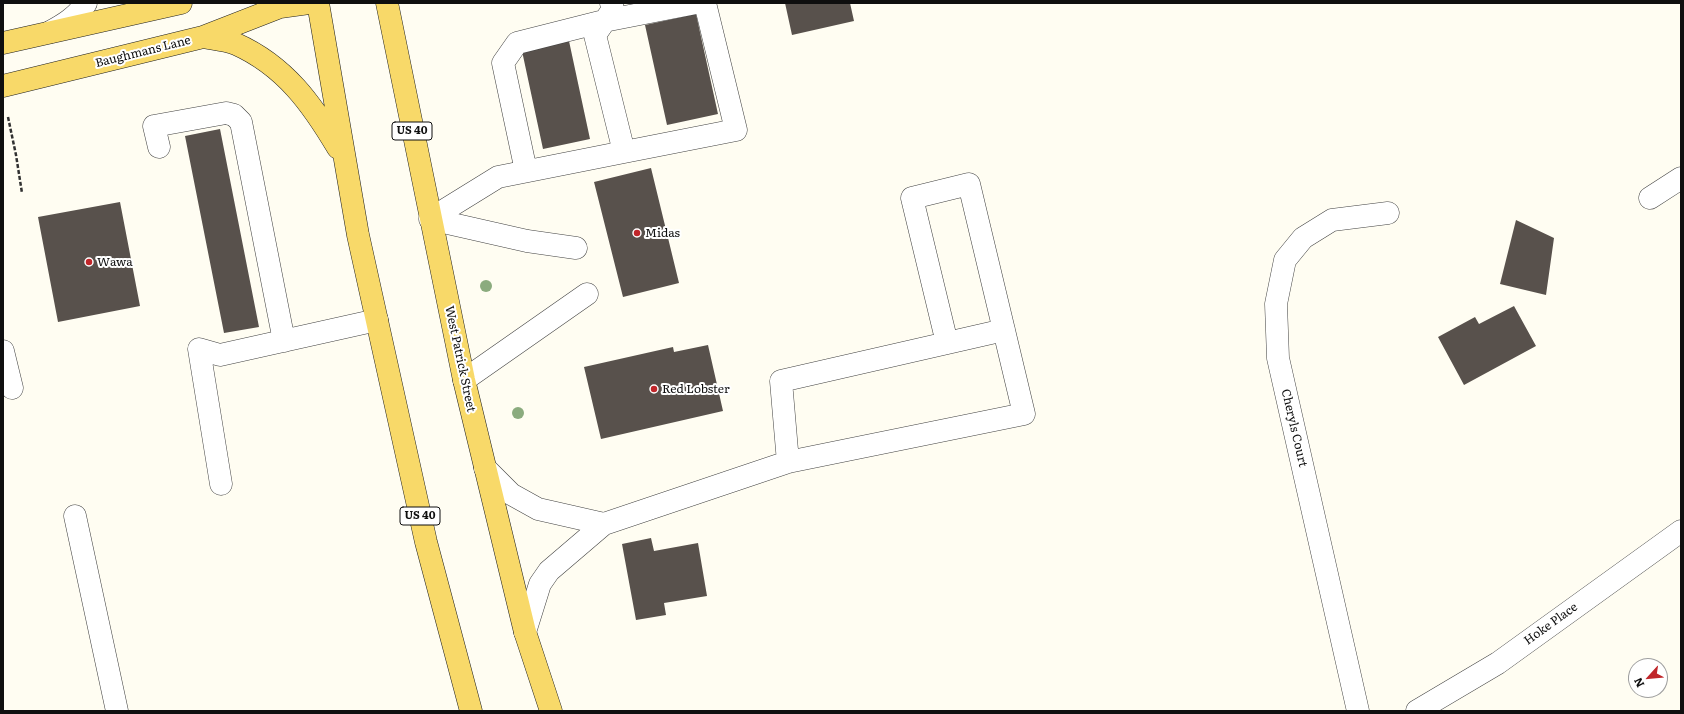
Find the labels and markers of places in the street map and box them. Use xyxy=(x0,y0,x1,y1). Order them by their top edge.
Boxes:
place label: Midas xyxy=(645,226,680,240)
marker: Midas xyxy=(632,228,642,238)
place label: Wawa xyxy=(97,255,133,269)
marker: Wawa xyxy=(84,257,94,267)
place label: Red Lobster xyxy=(662,382,730,396)
marker: Red Lobster xyxy=(649,384,659,394)

